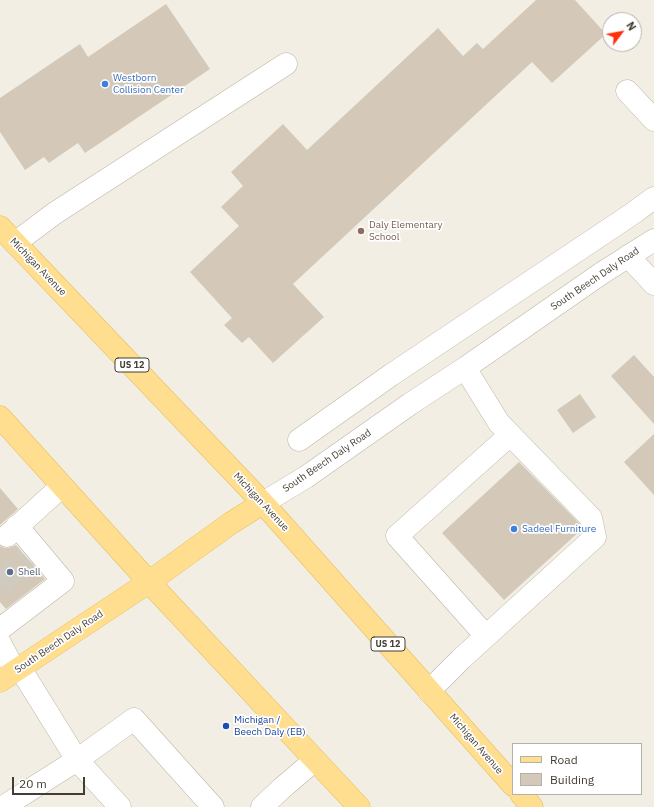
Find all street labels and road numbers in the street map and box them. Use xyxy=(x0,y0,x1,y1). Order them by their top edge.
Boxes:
street label: Michigan Avenue xyxy=(7,236,69,298)
street label: South Beech Daly Road xyxy=(548,245,642,313)
road number: US 12 xyxy=(115,358,149,372)
street label: South Beech Daly Road xyxy=(280,427,374,495)
street label: Michigan Avenue xyxy=(231,470,291,534)
street label: South Beech Daly Road xyxy=(12,608,106,676)
road number: US 12 xyxy=(371,637,405,651)
street label: Michigan Avenue xyxy=(447,711,505,777)

